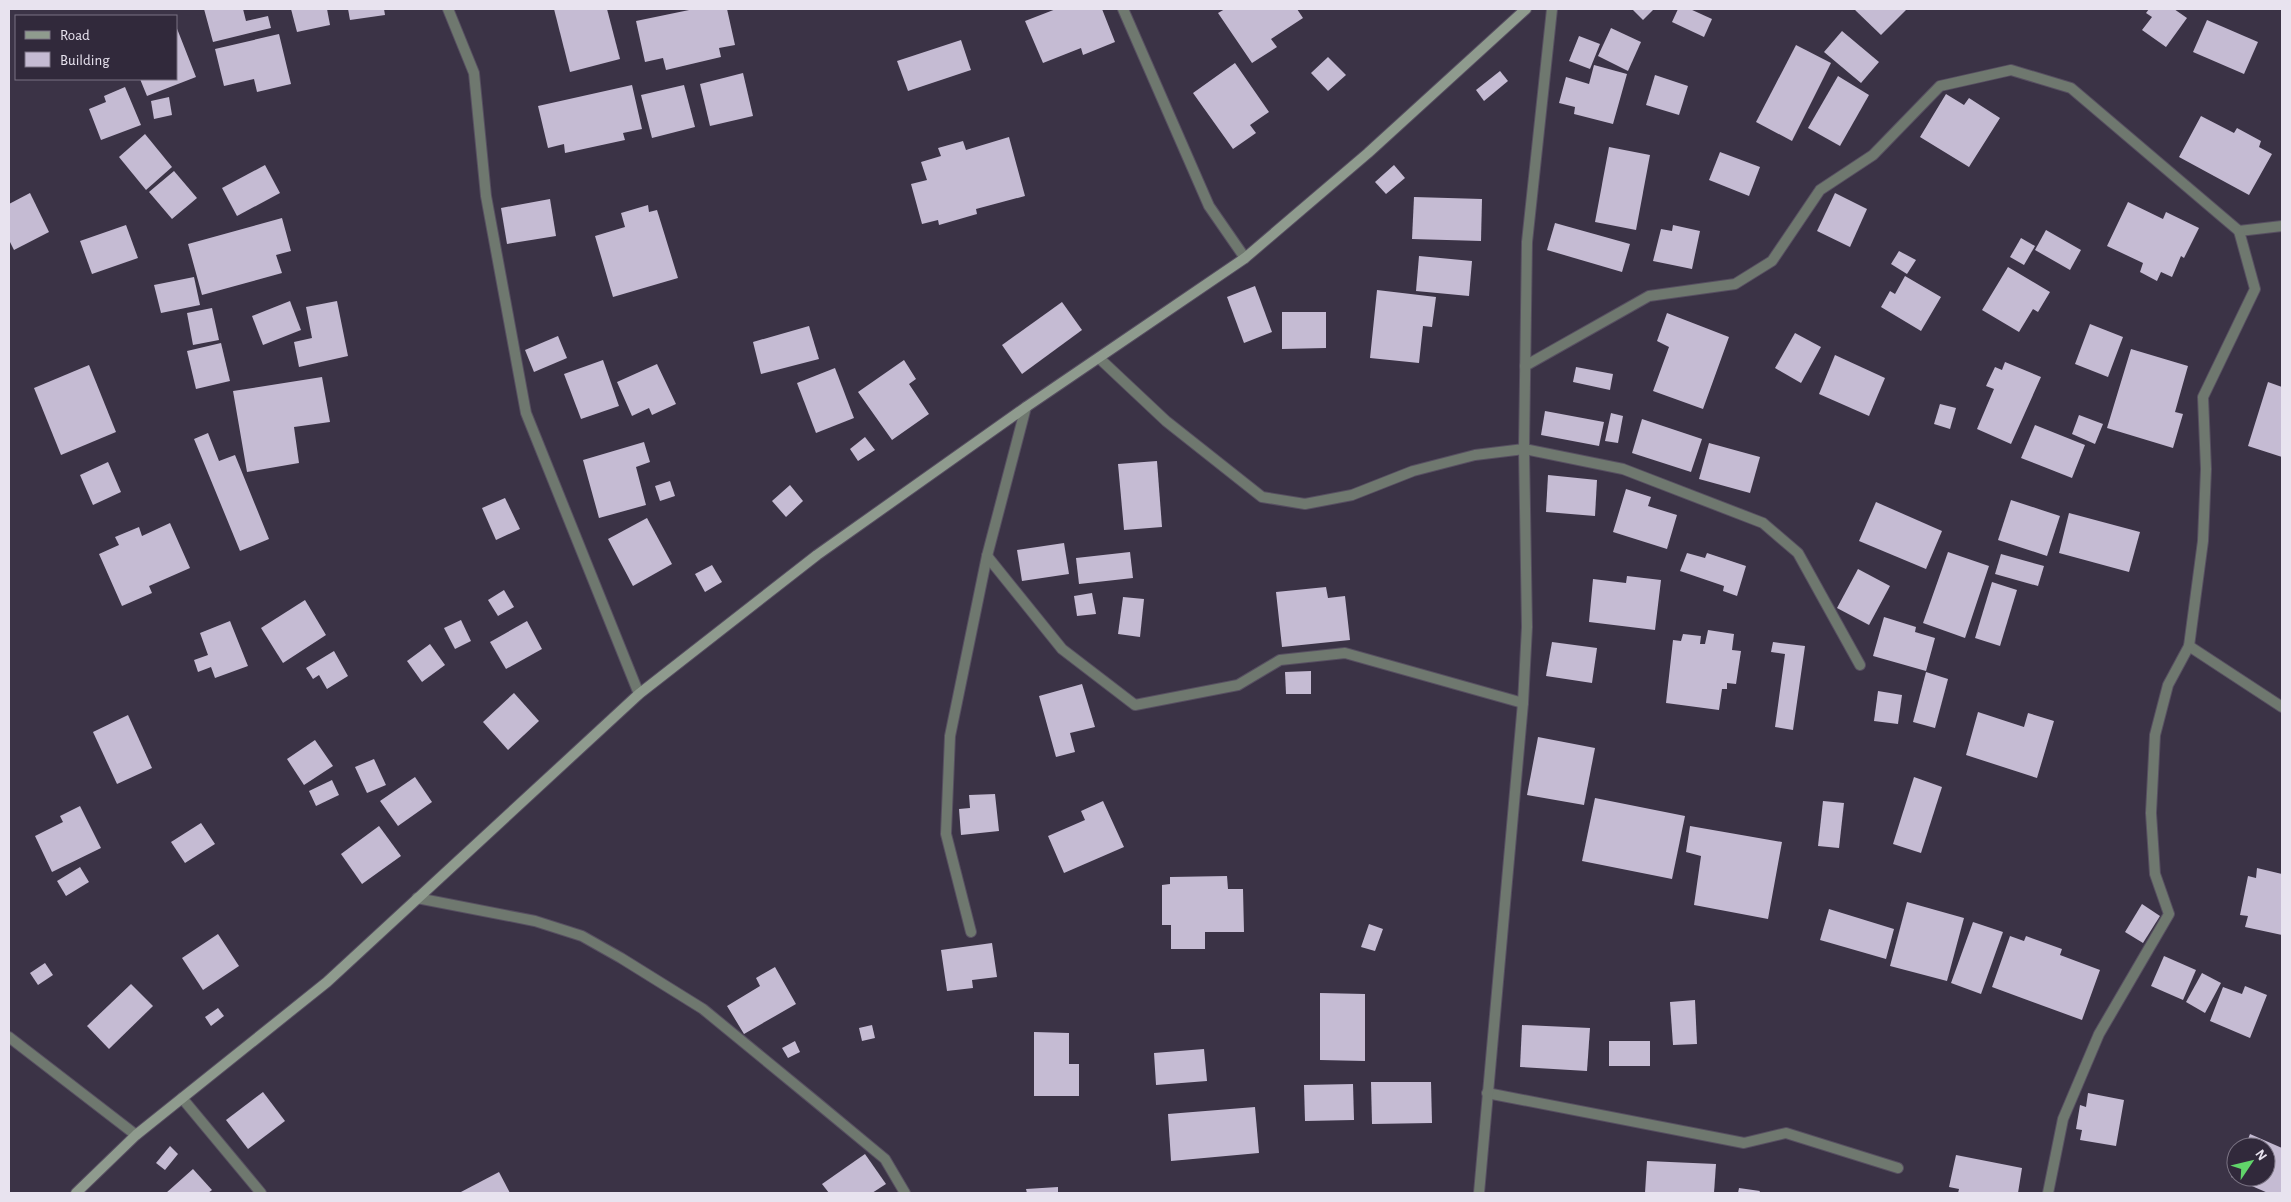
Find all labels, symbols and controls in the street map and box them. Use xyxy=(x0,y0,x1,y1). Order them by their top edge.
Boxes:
legend xyxy=(15,15,178,80)
text: Road xyxy=(60,28,90,43)
text: Building xyxy=(60,53,110,68)
north arrow xyxy=(2226,1137,2276,1187)
text: N xyxy=(2252,1147,2269,1163)

